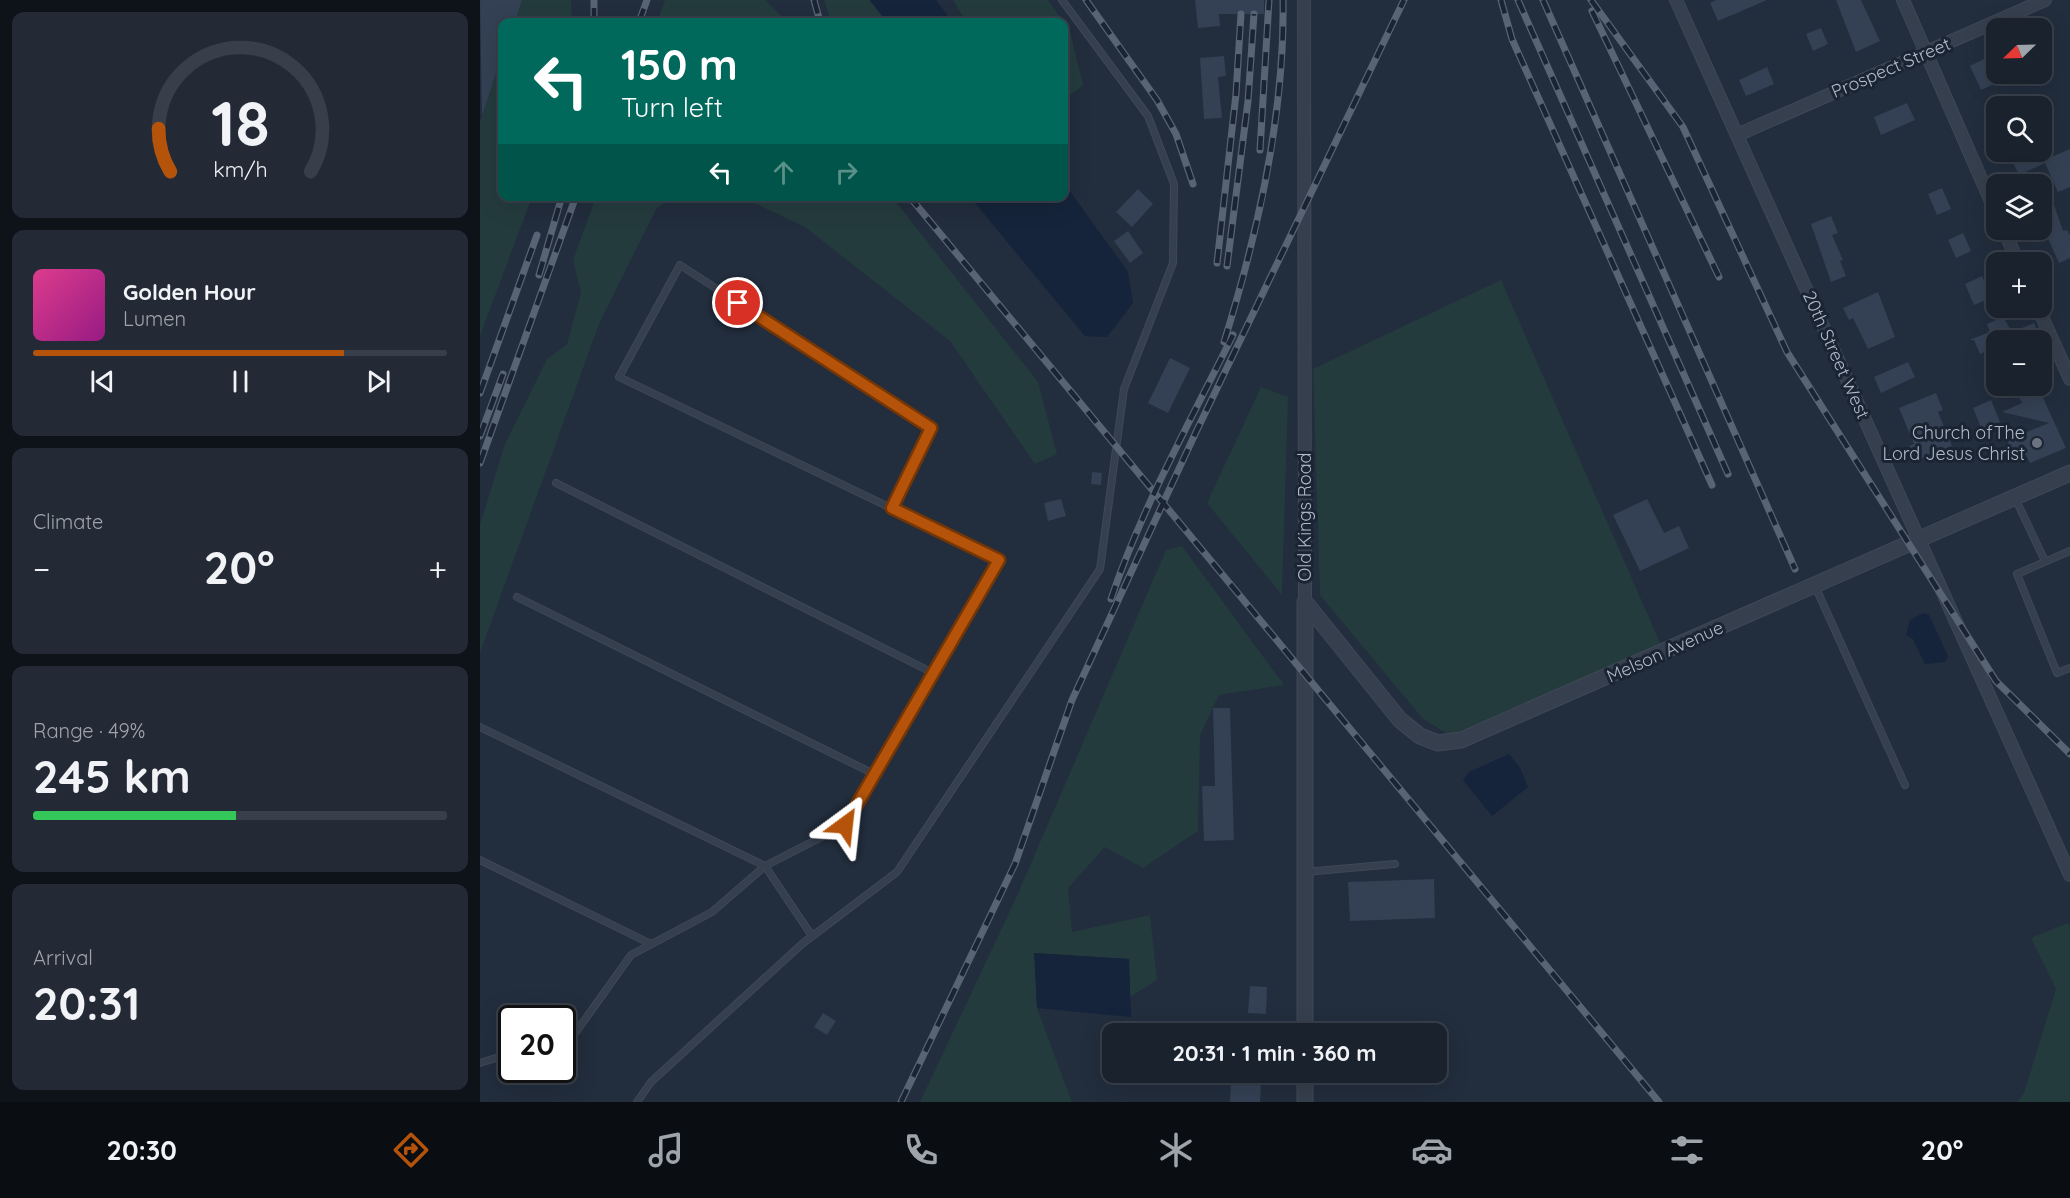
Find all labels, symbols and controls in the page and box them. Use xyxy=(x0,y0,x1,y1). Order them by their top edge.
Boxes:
north arrow xyxy=(1986,18,2052,84)
map controls xyxy=(1986,18,2052,396)
street label: Prospect Street xyxy=(1828,32,1954,103)
text: 150 m xyxy=(621,38,738,91)
icon: left xyxy=(522,42,600,120)
text: 18 xyxy=(211,84,269,162)
text: Turn left xyxy=(621,90,723,124)
button: search xyxy=(1986,96,2052,162)
text: km/h xyxy=(213,156,267,182)
icon: left xyxy=(704,156,737,189)
icon: ahead xyxy=(767,156,800,189)
icon: right xyxy=(830,156,863,189)
button: layers xyxy=(1986,174,2052,240)
button: + xyxy=(1986,252,2052,318)
pin xyxy=(712,277,763,328)
text: Golden Hour xyxy=(123,278,256,306)
icon: arrive xyxy=(721,286,754,319)
street label: 20th Street West xyxy=(1798,287,1875,422)
text: Lumen xyxy=(123,306,186,331)
button: − xyxy=(1986,330,2052,396)
icon: previous xyxy=(86,365,119,398)
icon: pause xyxy=(224,365,257,398)
icon: next xyxy=(362,365,395,398)
place label: Church ofThe Lord Jesus Christ xyxy=(1882,421,2025,465)
marker: Church ofThe Lord Jesus Christ xyxy=(2030,436,2044,450)
street label: Old Kings Road xyxy=(1293,452,1316,582)
text: Climate xyxy=(33,509,103,534)
text: 20° xyxy=(204,539,275,595)
text: − xyxy=(33,548,50,589)
text: + xyxy=(428,548,447,589)
street label: Melson Avenue xyxy=(1603,616,1727,688)
text: Range · 49% xyxy=(33,718,145,743)
text: 245 km xyxy=(33,748,191,804)
position arrow xyxy=(813,793,877,857)
text: Arrival xyxy=(33,945,93,970)
text: 20:31 xyxy=(33,975,140,1031)
speed limit sign: 20 xyxy=(498,1005,576,1083)
text: 20:31 · 1 min · 360 m xyxy=(1172,1039,1377,1067)
icon: directions xyxy=(390,1129,432,1171)
icon: music xyxy=(645,1129,687,1171)
icon: phone xyxy=(900,1129,942,1171)
icon: climate xyxy=(1155,1129,1197,1171)
icon: car xyxy=(1411,1129,1453,1171)
icon: filters xyxy=(1666,1129,1708,1171)
text: 20:30 xyxy=(107,1133,177,1167)
text: 20° xyxy=(1921,1133,1963,1167)

